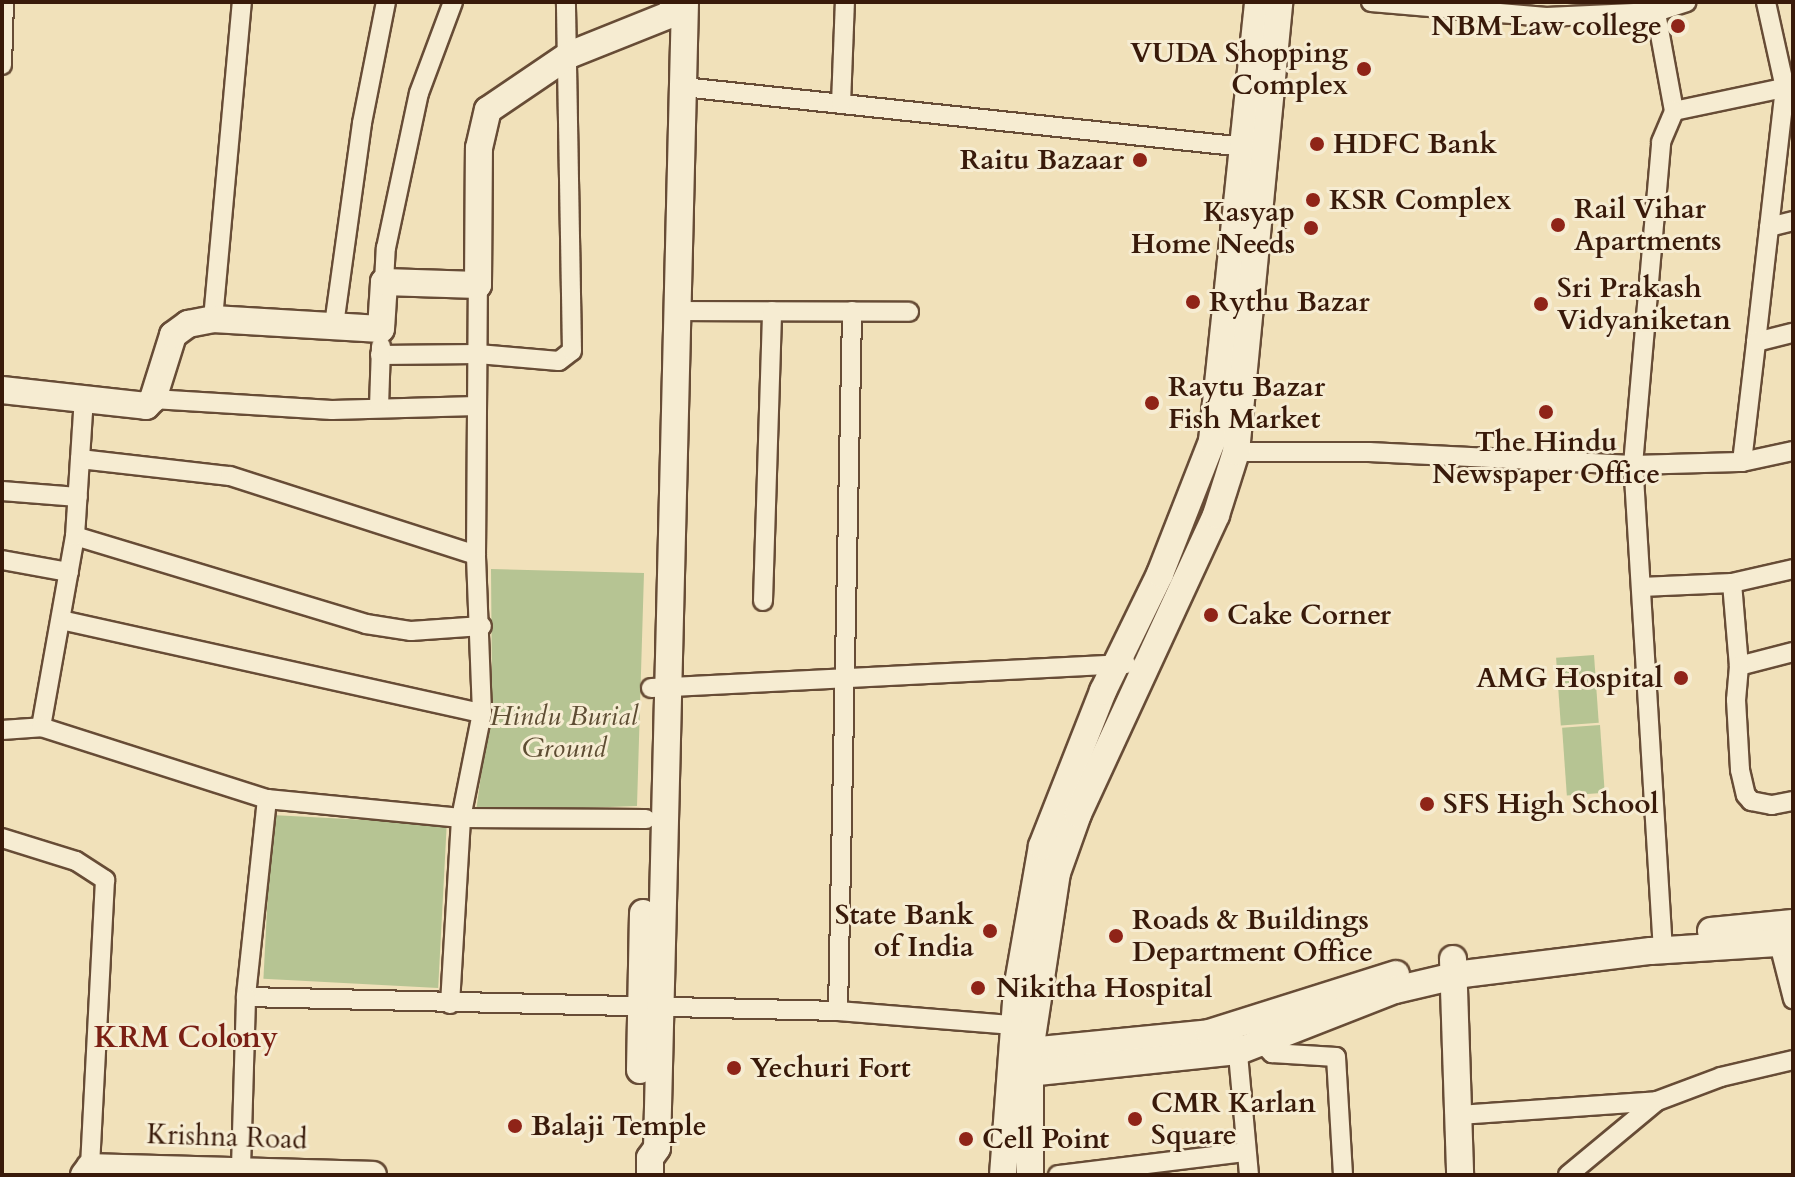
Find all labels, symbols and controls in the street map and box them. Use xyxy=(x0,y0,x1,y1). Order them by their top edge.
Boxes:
place label: NBM Law college xyxy=(1431,9,1662,43)
marker: NBM Law college xyxy=(1669,17,1687,35)
place label: VUDA Shopping Complex xyxy=(1130,36,1348,102)
marker: VUDA Shopping Complex xyxy=(1355,60,1373,78)
place label: HDFC Bank xyxy=(1333,127,1497,161)
marker: HDFC Bank xyxy=(1308,135,1326,153)
place label: Raitu Bazaar xyxy=(960,143,1124,177)
marker: Raitu Bazaar xyxy=(1131,151,1149,169)
place label: KSR Complex xyxy=(1329,183,1511,217)
marker: KSR Complex xyxy=(1304,191,1322,209)
place label: Rail Vihar Apartments xyxy=(1574,192,1721,258)
place label: Kasyap Home Needs xyxy=(1131,195,1295,261)
marker: Rail Vihar Apartments xyxy=(1549,216,1567,234)
marker: Kasyap Home Needs xyxy=(1302,219,1320,237)
place label: Sri Prakash Vidyaniketan xyxy=(1557,271,1731,337)
place label: Rythu Bazar xyxy=(1209,285,1370,319)
marker: Rythu Bazar xyxy=(1184,293,1202,311)
marker: Sri Prakash Vidyaniketan xyxy=(1532,295,1550,313)
place label: Raytu Bazar Fish Market xyxy=(1168,370,1325,436)
marker: Raytu Bazar Fish Market xyxy=(1143,394,1161,412)
marker: The Hindu Newspaper Office xyxy=(1537,403,1555,421)
place label: The Hindu Newspaper Office xyxy=(1432,425,1660,491)
place label: Cake Corner xyxy=(1227,598,1391,632)
marker: Cake Corner xyxy=(1202,606,1220,624)
place label: AMG Hospital xyxy=(1476,661,1663,695)
marker: AMG Hospital xyxy=(1670,667,1692,689)
park label: Hindu Burial Ground xyxy=(490,699,638,765)
place label: SFS High School xyxy=(1443,787,1659,821)
marker: SFS High School xyxy=(1418,795,1436,813)
place label: State Bank of India xyxy=(835,898,974,964)
place label: Roads & Buildings Department Office xyxy=(1132,903,1373,969)
marker: State Bank of India xyxy=(981,922,999,940)
marker: Roads & Buildings Department Office xyxy=(1107,927,1125,945)
place label: Nikitha Hospital xyxy=(996,971,1213,1005)
marker: Nikitha Hospital xyxy=(967,977,989,999)
district label: KRM Colony xyxy=(94,1020,278,1056)
place label: Yechuri Fort xyxy=(750,1051,911,1085)
marker: Yechuri Fort xyxy=(725,1059,743,1077)
place label: CMR Karlan Square xyxy=(1151,1086,1316,1152)
place label: Balaji Temple xyxy=(531,1109,707,1143)
marker: CMR Karlan Square xyxy=(1126,1110,1144,1128)
street label: Krishna Road xyxy=(146,1117,308,1157)
marker: Balaji Temple xyxy=(506,1117,524,1135)
place label: Cell Point xyxy=(982,1122,1109,1156)
marker: Cell Point xyxy=(957,1130,975,1148)

